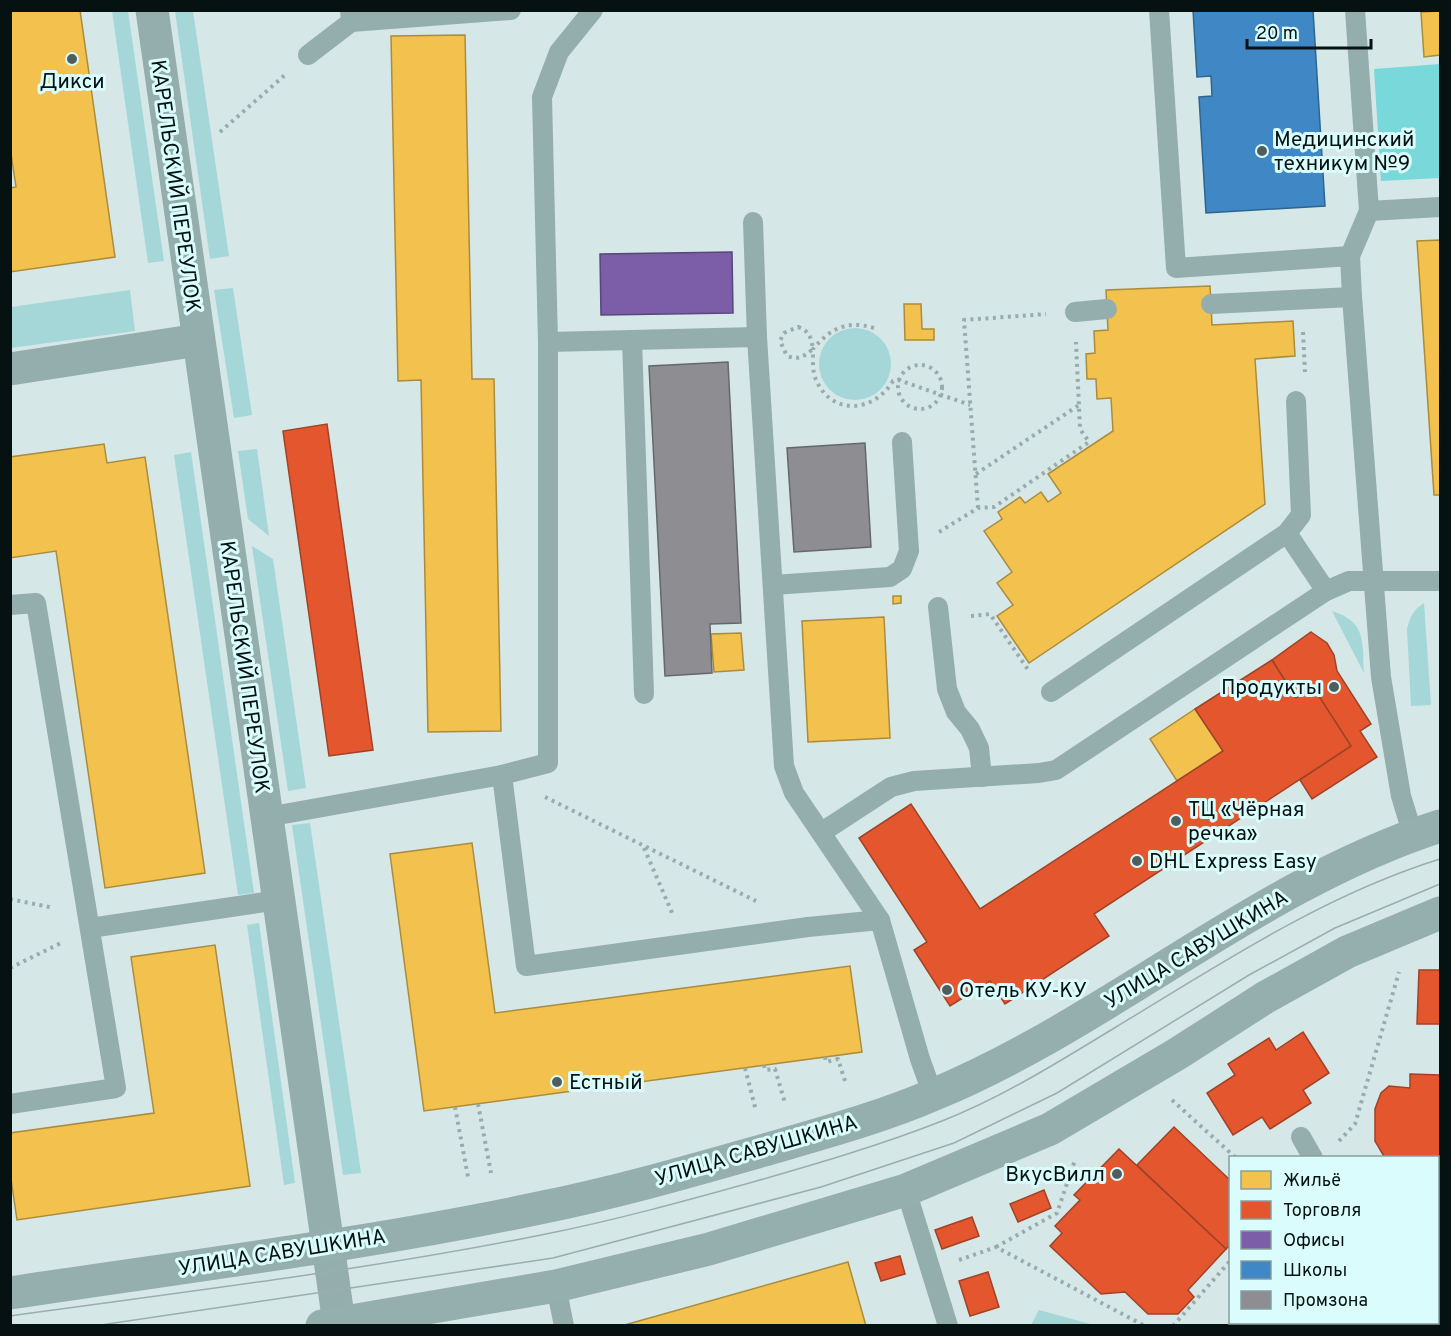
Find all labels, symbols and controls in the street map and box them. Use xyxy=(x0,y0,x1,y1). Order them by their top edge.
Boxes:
scale bar xyxy=(1247,12,1372,50)
text: 20 m xyxy=(1256,23,1298,46)
marker: Дикси xyxy=(65,52,79,66)
street label: КАРЕЛЬСКИЙ ПЕРЕУЛОК xyxy=(143,58,207,314)
place label: Дикси xyxy=(39,69,105,96)
place label: Медицинский техникум №9 xyxy=(1274,127,1414,178)
marker: Медицинский техникум №9 xyxy=(1255,144,1269,158)
street label: КАРЕЛЬСКИЙ ПЕРЕУЛОК xyxy=(212,539,276,795)
place label: Продукты xyxy=(1221,675,1322,702)
marker: Продукты xyxy=(1327,680,1341,694)
place label: ТЦ «Чёрная речка» xyxy=(1188,797,1304,848)
marker: ТЦ «Чёрная речка» xyxy=(1169,814,1183,828)
place label: DHL Express Easy xyxy=(1149,849,1317,876)
marker: DHL Express Easy xyxy=(1130,854,1144,868)
street label: УЛИЦА САВУШКИНА xyxy=(1100,885,1294,1016)
place label: Отель КУ-КУ xyxy=(959,978,1087,1005)
marker: Отель КУ-КУ xyxy=(940,983,954,997)
place label: Естный xyxy=(569,1070,643,1097)
marker: Естный xyxy=(550,1075,564,1089)
street label: УЛИЦА САВУШКИНА xyxy=(652,1110,861,1193)
legend xyxy=(1229,1156,1439,1324)
place label: ВкусВилл xyxy=(1005,1162,1105,1189)
marker: ВкусВилл xyxy=(1110,1167,1124,1181)
text: Жильё xyxy=(1283,1170,1341,1193)
text: Торговля xyxy=(1283,1200,1361,1223)
street label: УЛИЦА САВУШКИНА xyxy=(177,1224,388,1283)
text: Офисы xyxy=(1283,1230,1345,1253)
text: Школы xyxy=(1283,1260,1347,1283)
text: Промзона xyxy=(1283,1290,1368,1313)

